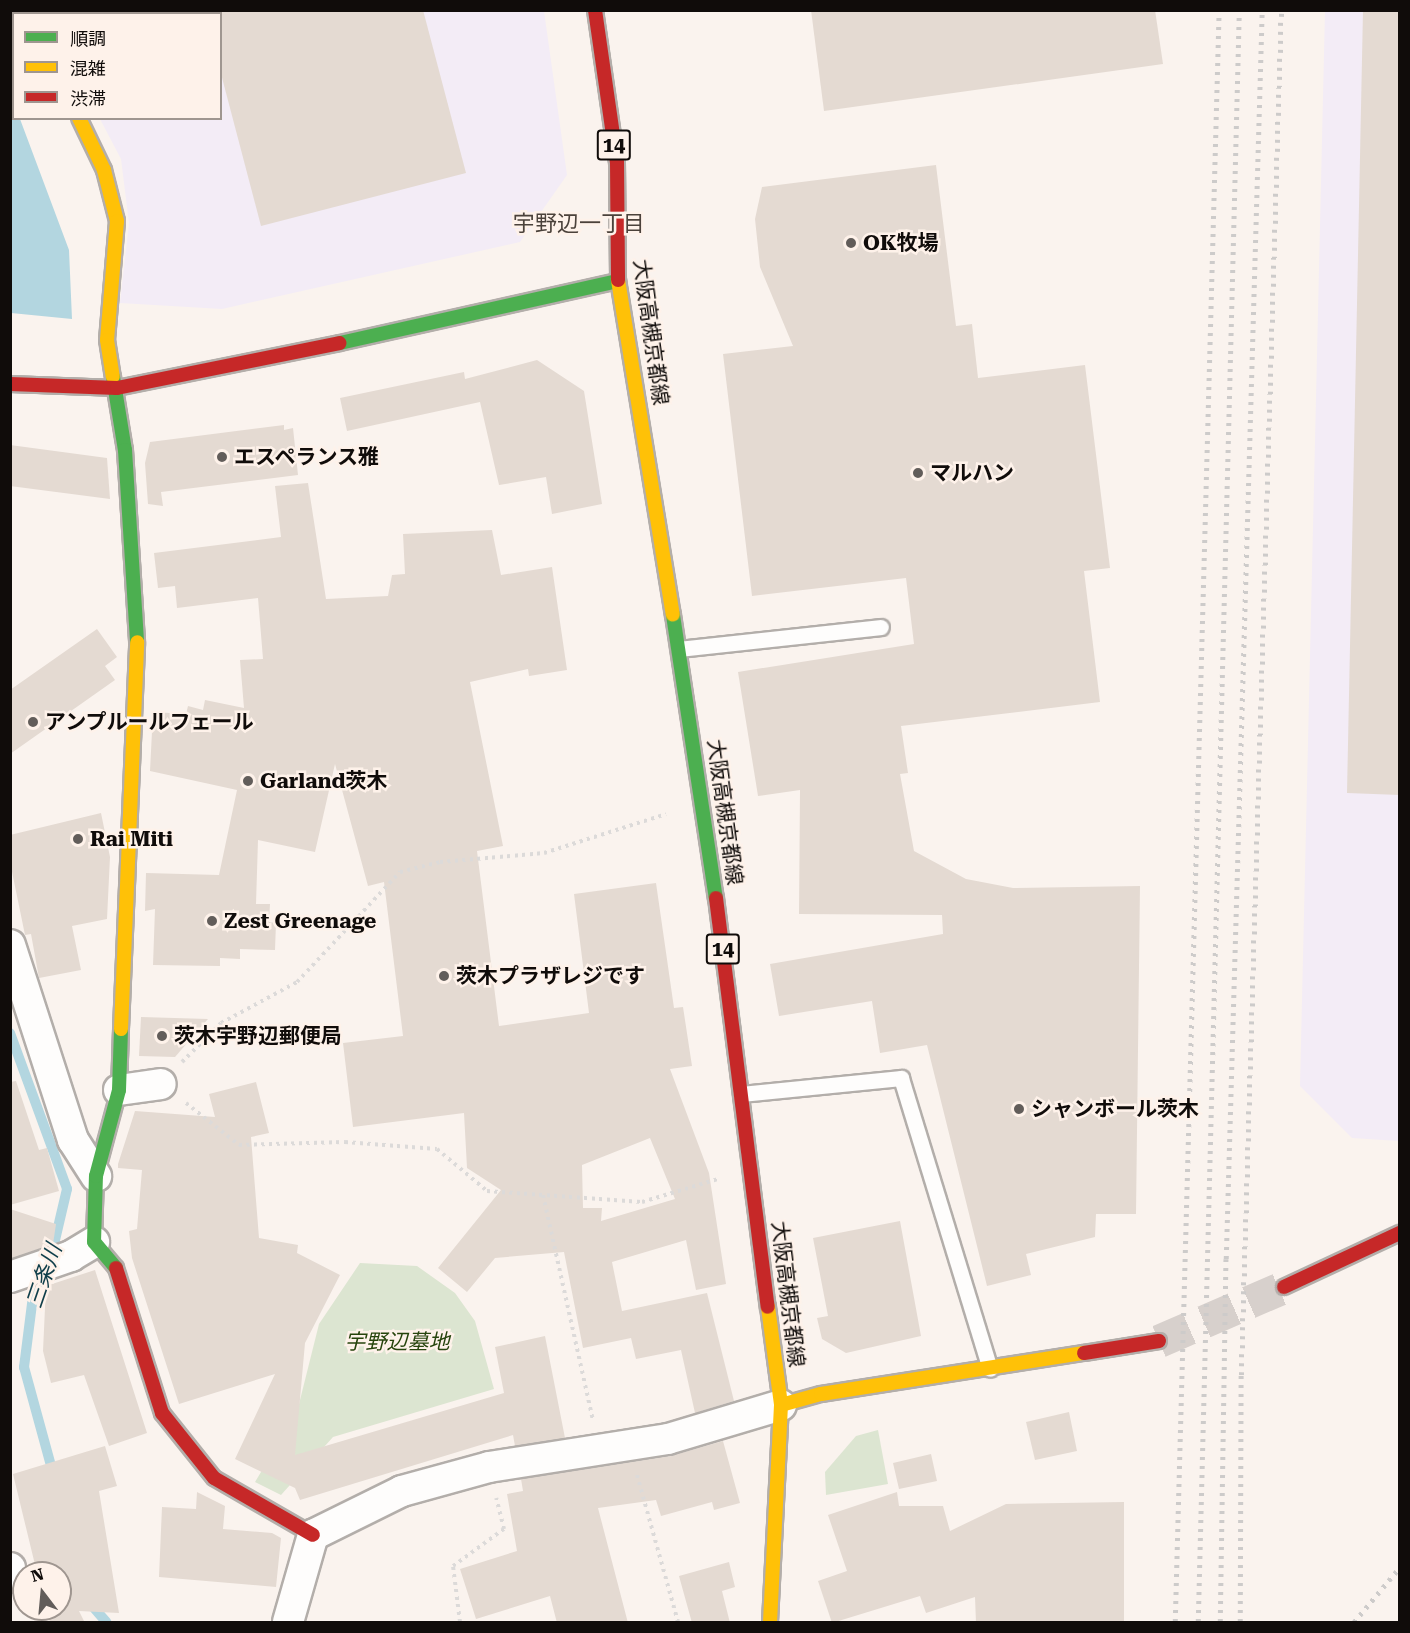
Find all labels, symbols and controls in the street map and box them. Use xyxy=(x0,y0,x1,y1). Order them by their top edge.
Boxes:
legend xyxy=(12,12,222,120)
text: 順調 xyxy=(70,28,106,49)
text: 混雑 xyxy=(70,58,106,79)
text: 渋滞 xyxy=(70,88,106,109)
road number: 14 xyxy=(596,128,632,162)
district label: 宇野辺一丁目 xyxy=(513,211,645,237)
place label: OK牧場 xyxy=(863,230,938,256)
marker: OK牧場 xyxy=(844,236,858,250)
street label: 大阪高槻京都線 xyxy=(628,257,674,407)
place label: エスペランス雅 xyxy=(234,444,381,470)
marker: エスペランス雅 xyxy=(215,450,229,464)
place label: マルハン xyxy=(930,460,1014,486)
marker: マルハン xyxy=(911,466,925,480)
place label: アンプルールフェール xyxy=(45,709,255,735)
marker: アンプルールフェール xyxy=(26,715,40,729)
street label: 大阪高槻京都線 xyxy=(702,737,748,887)
place label: Garland茨木 xyxy=(260,768,388,794)
marker: Garland茨木 xyxy=(241,774,255,788)
place label: Rai Miti xyxy=(90,826,173,852)
marker: Rai Miti xyxy=(71,832,85,846)
place label: Zest Greenage xyxy=(224,908,376,934)
marker: Zest Greenage xyxy=(205,914,219,928)
road number: 14 xyxy=(705,932,741,966)
place label: 茨木プラザレジです xyxy=(456,963,645,989)
marker: 茨木プラザレジです xyxy=(437,969,451,983)
place label: 茨木宇野辺郵便局 xyxy=(174,1023,342,1049)
marker: 茨木宇野辺郵便局 xyxy=(155,1029,169,1043)
place label: シャンボール茨木 xyxy=(1031,1096,1199,1122)
marker: シャンボール茨木 xyxy=(1012,1102,1026,1116)
street label: 大阪高槻京都線 xyxy=(767,1220,809,1368)
water label: 三条川 xyxy=(21,1241,67,1311)
park label: 宇野辺墓地 xyxy=(345,1329,449,1355)
north arrow xyxy=(12,1561,72,1621)
text: N xyxy=(29,1564,46,1586)

